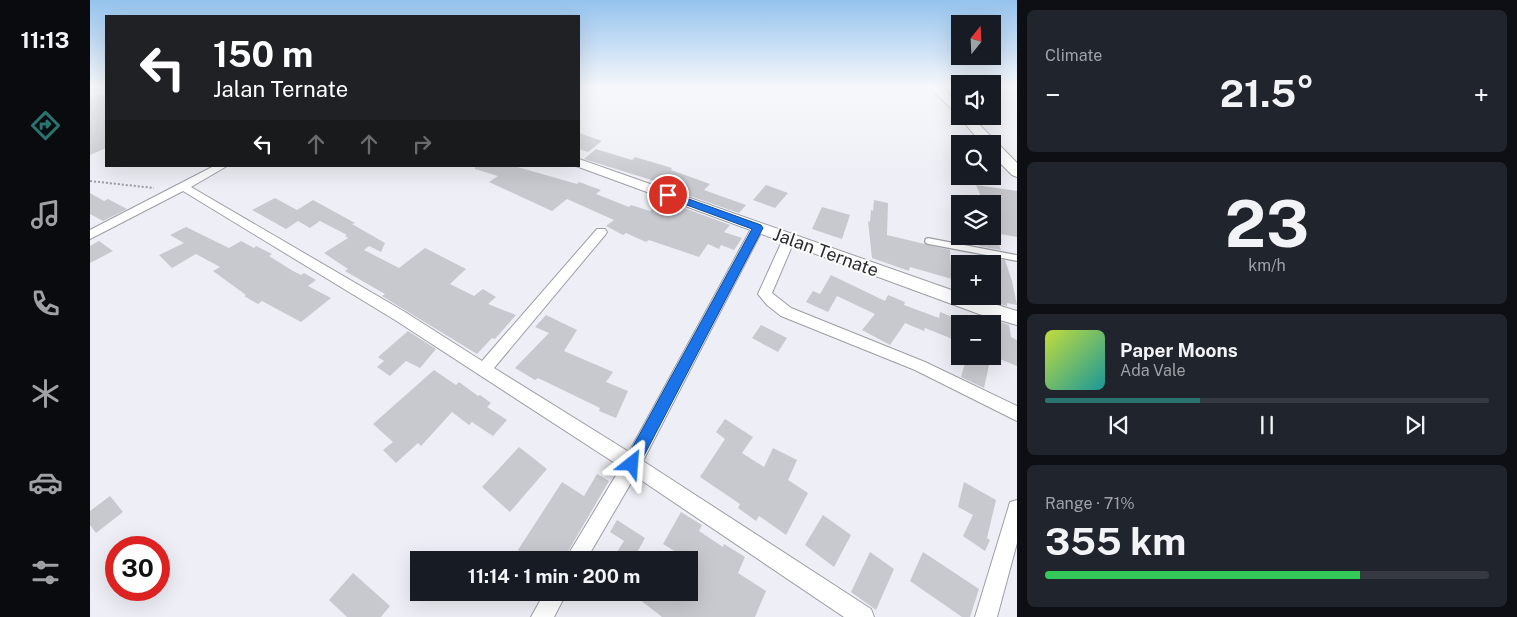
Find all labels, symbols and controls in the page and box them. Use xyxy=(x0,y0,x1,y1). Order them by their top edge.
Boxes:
north arrow xyxy=(951,15,1001,65)
map controls xyxy=(951,15,1001,365)
text: 11:13 xyxy=(21,27,69,53)
text: 150 m xyxy=(213,34,313,75)
icon: left xyxy=(130,35,195,100)
text: Climate xyxy=(1045,46,1102,65)
text: 21.5° xyxy=(1220,71,1314,116)
button: sound xyxy=(951,75,1001,125)
text: Jalan Ternate xyxy=(213,76,348,102)
text: − xyxy=(1045,78,1061,111)
text: + xyxy=(1473,78,1489,111)
icon: directions xyxy=(28,108,63,143)
icon: left xyxy=(249,130,277,158)
icon: ahead xyxy=(302,130,330,158)
icon: ahead xyxy=(355,130,383,158)
icon: right xyxy=(408,130,436,158)
button: search xyxy=(951,135,1001,185)
pin xyxy=(647,174,689,216)
icon: arrive xyxy=(654,181,682,209)
text: 23 xyxy=(1225,185,1309,262)
button: layers xyxy=(951,195,1001,245)
icon: music xyxy=(28,197,63,232)
street label: Jalan Ternate xyxy=(770,223,882,281)
button: + xyxy=(951,255,1001,305)
text: km/h xyxy=(1248,256,1286,275)
icon: phone xyxy=(28,286,63,321)
button: − xyxy=(951,315,1001,365)
text: Paper Moons xyxy=(1120,339,1238,361)
text: Ada Vale xyxy=(1120,361,1185,380)
icon: climate xyxy=(28,376,63,411)
icon: previous xyxy=(1105,411,1133,439)
icon: pause xyxy=(1253,411,1281,439)
icon: next xyxy=(1401,411,1429,439)
position arrow xyxy=(605,437,657,489)
icon: car xyxy=(28,465,63,500)
text: Range · 71% xyxy=(1045,494,1135,513)
text: 355 km xyxy=(1045,519,1186,564)
speed limit sign: 30 xyxy=(105,536,170,601)
icon: filters xyxy=(28,555,63,590)
text: 11:14 · 1 min · 200 m xyxy=(468,565,640,587)

